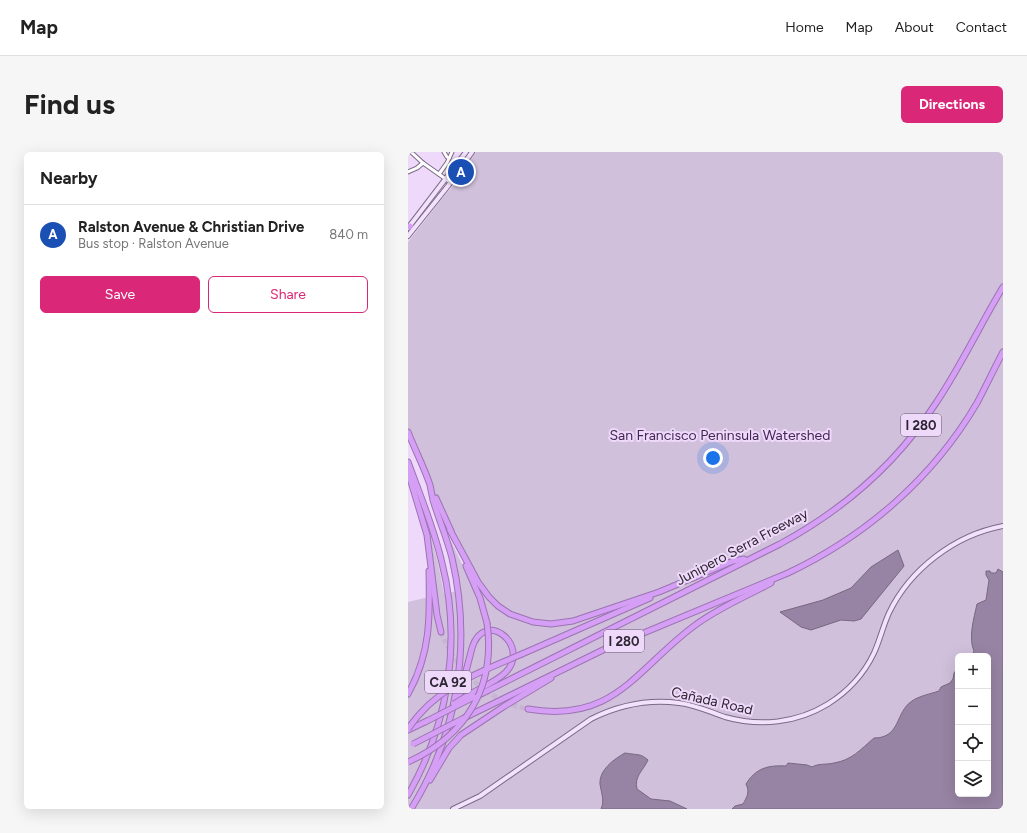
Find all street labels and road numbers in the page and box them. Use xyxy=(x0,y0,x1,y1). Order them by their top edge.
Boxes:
road number: I 280 xyxy=(901,414,941,436)
street label: Junipero Serra Freeway xyxy=(673,505,811,589)
road number: I 280 xyxy=(604,630,644,652)
road number: CA 92 xyxy=(425,671,471,693)
street label: Cañada Road xyxy=(670,683,754,719)

